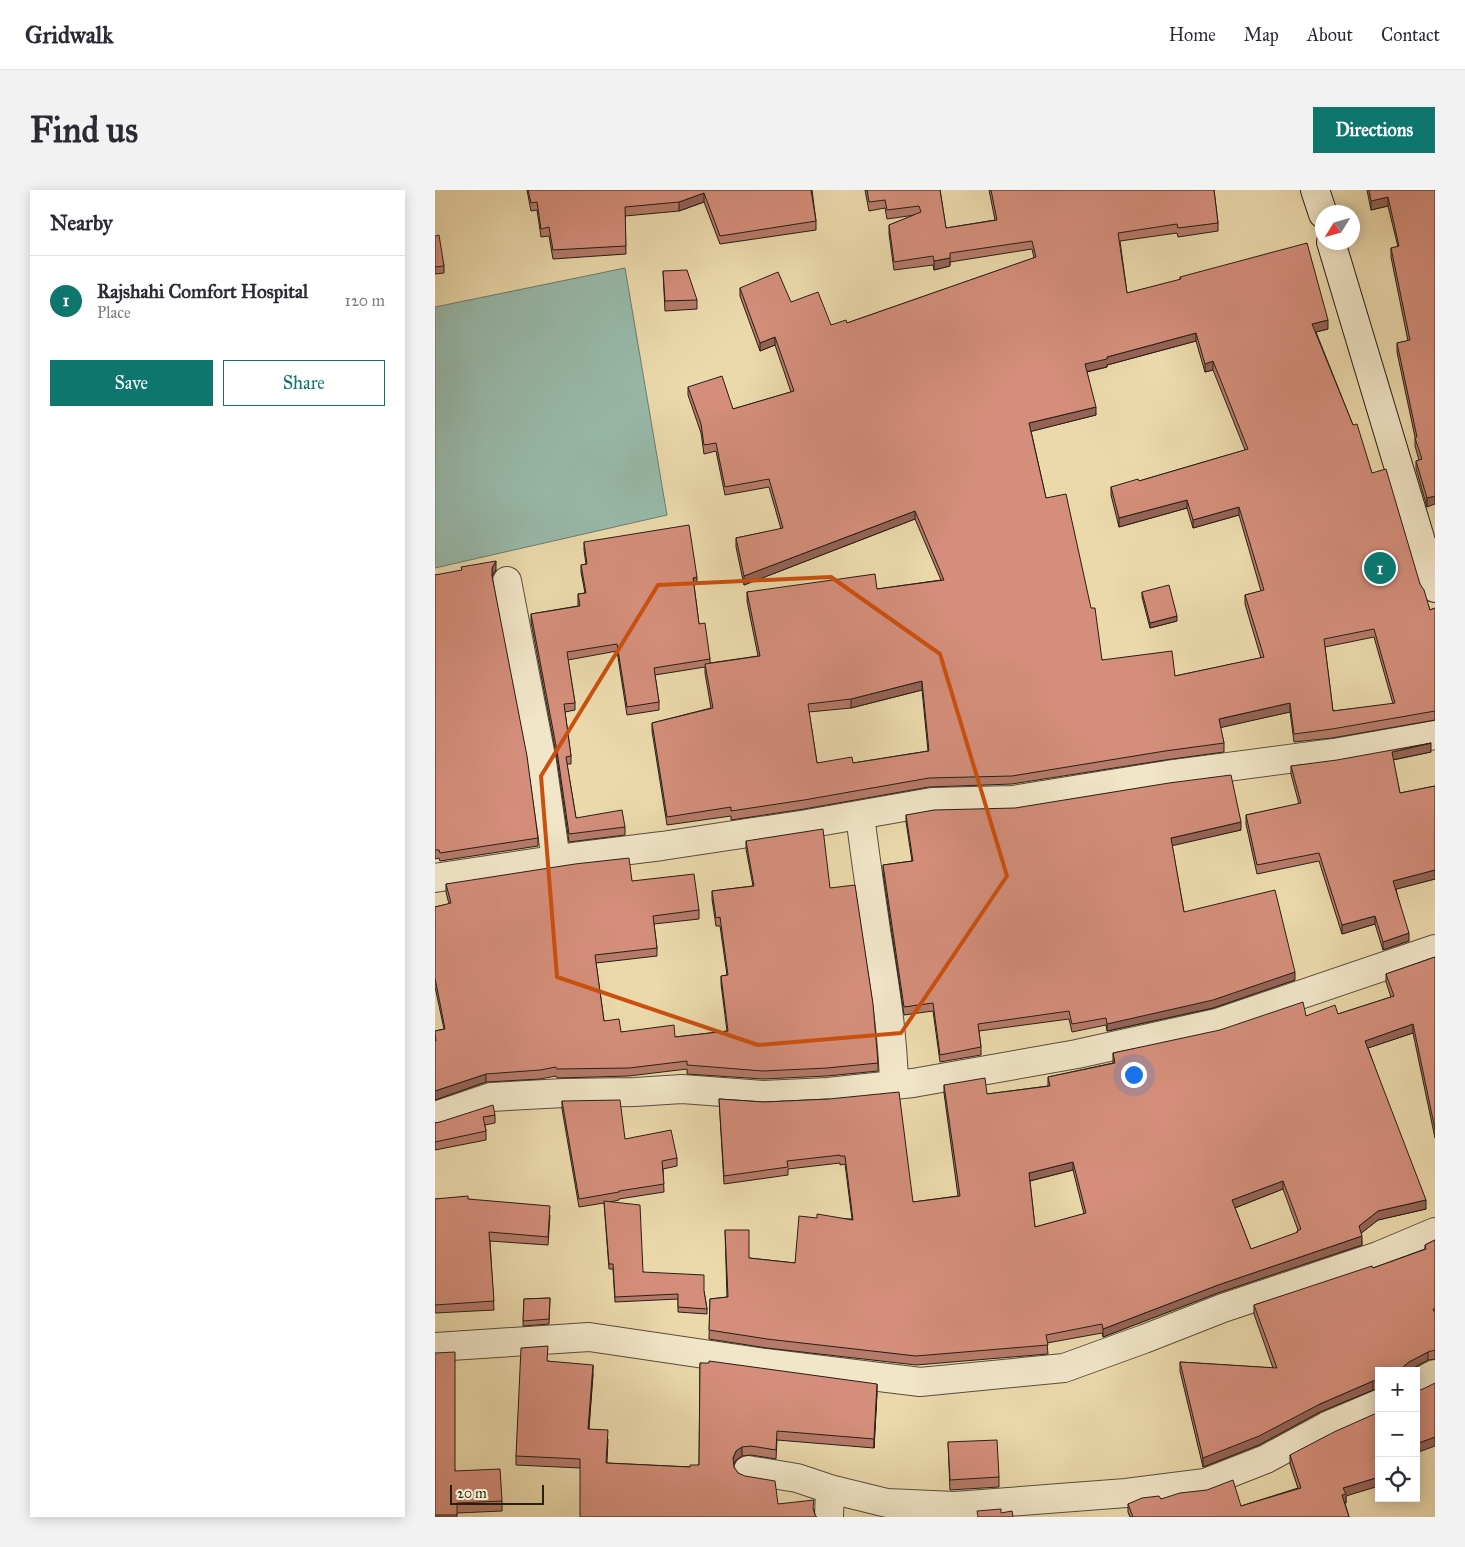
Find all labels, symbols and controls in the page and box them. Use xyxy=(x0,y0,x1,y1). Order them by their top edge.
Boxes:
text: Gridwalk xyxy=(25,20,113,50)
text: Home xyxy=(1169,24,1216,46)
text: Map xyxy=(1244,24,1279,46)
text: About xyxy=(1307,24,1353,46)
text: Contact xyxy=(1381,24,1440,46)
button: Directions xyxy=(1313,107,1435,153)
text: Find us xyxy=(30,109,138,152)
north arrow xyxy=(1315,205,1360,250)
text: Nearby xyxy=(50,210,113,236)
text: Rajshahi Comfort Hospital xyxy=(97,280,308,303)
text: 1 xyxy=(63,291,69,310)
text: 120 m xyxy=(345,291,385,310)
text: Place xyxy=(97,303,131,322)
button: Save xyxy=(50,360,213,406)
button: Share xyxy=(223,360,385,406)
pin: 1 xyxy=(1364,549,1396,587)
your location xyxy=(1121,1062,1147,1088)
map controls xyxy=(1375,1367,1420,1502)
button: + xyxy=(1375,1367,1420,1412)
button: − xyxy=(1375,1412,1420,1457)
button: locate xyxy=(1375,1457,1420,1502)
scale bar xyxy=(450,1482,544,1505)
text: 20 m xyxy=(457,1485,487,1502)

